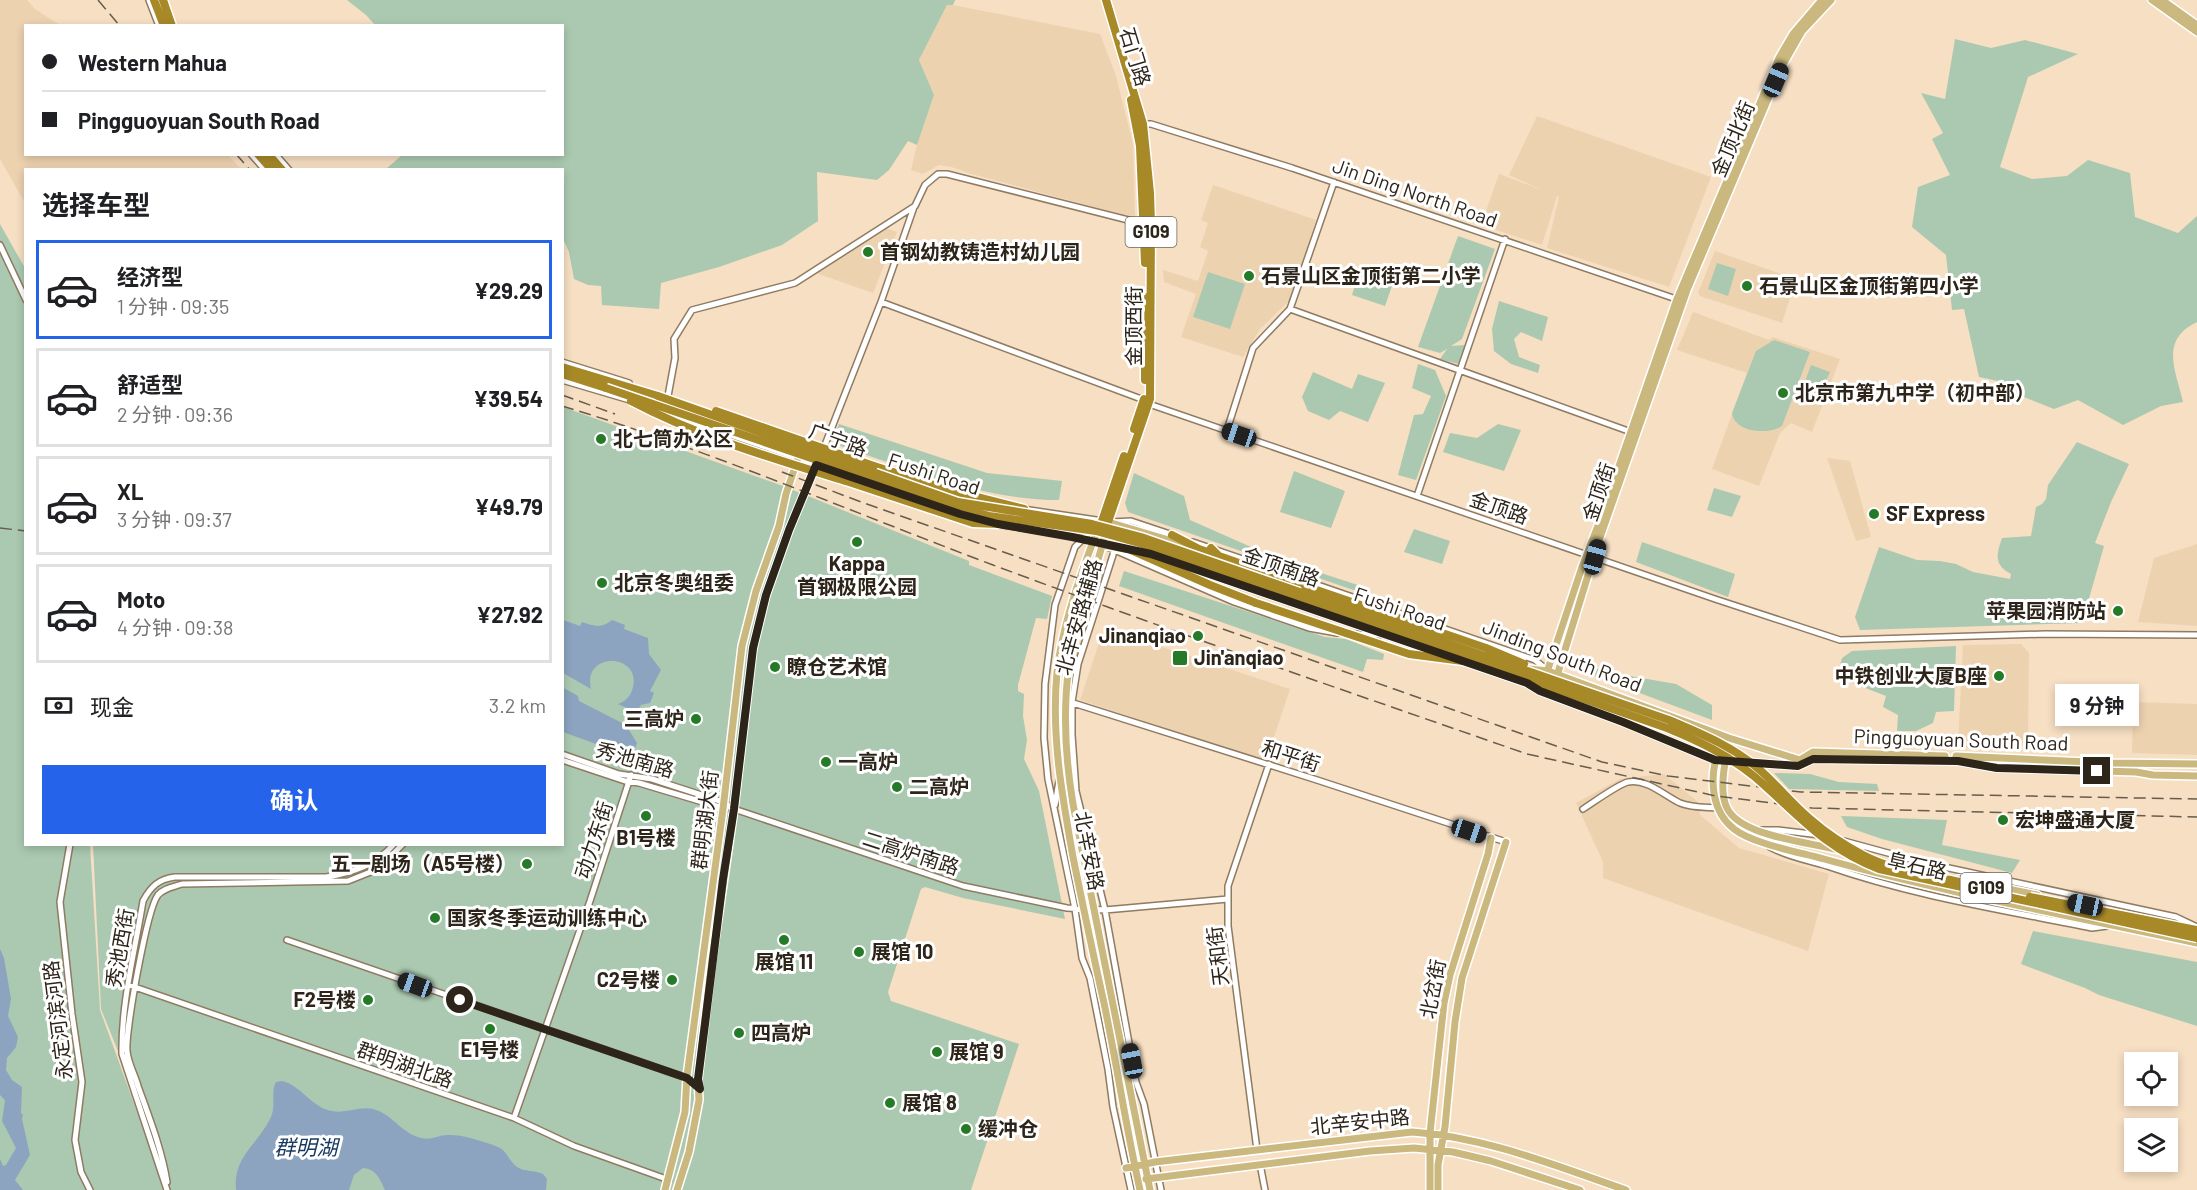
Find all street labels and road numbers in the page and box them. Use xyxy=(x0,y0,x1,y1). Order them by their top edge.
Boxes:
street label: 石门路 xyxy=(1116,25,1156,89)
street label: 金顶北街 xyxy=(1705,97,1759,180)
street label: Jin Ding North Road xyxy=(1330,153,1501,232)
road number: G109 xyxy=(1126,217,1176,247)
street label: 金顶西街 xyxy=(1121,286,1145,366)
street label: 广宁路 xyxy=(806,418,871,461)
street label: Fushi Road xyxy=(885,447,983,499)
street label: 金顶街 xyxy=(1577,459,1619,524)
street label: 金顶路 xyxy=(1467,486,1532,528)
street label: 金顶南路 xyxy=(1240,542,1323,590)
street label: 北辛安路辅路 xyxy=(1050,556,1106,678)
street label: Fushi Road xyxy=(1351,581,1449,635)
street label: Jinding South Road xyxy=(1479,614,1645,696)
street label: Pingguoyuan South Road xyxy=(1853,723,2069,755)
street label: 和平街 xyxy=(1259,734,1324,776)
street label: 秀池南路 xyxy=(594,736,677,782)
street label: 群明湖大街 xyxy=(686,769,722,871)
street label: 动力东街 xyxy=(569,798,617,881)
street label: 北辛安路 xyxy=(1071,809,1109,892)
street label: 二高炉南路 xyxy=(860,825,963,879)
street label: 阜石路 xyxy=(1885,847,1949,883)
road number: G109 xyxy=(1960,873,2012,903)
street label: 秀池西街 xyxy=(100,906,138,989)
street label: 天和街 xyxy=(1201,925,1233,987)
street label: 北岔街 xyxy=(1415,957,1450,1021)
street label: 永定河滨河路 xyxy=(38,959,76,1081)
street label: 群明湖北路 xyxy=(354,1036,457,1092)
street label: 北辛安中路 xyxy=(1309,1104,1411,1138)

